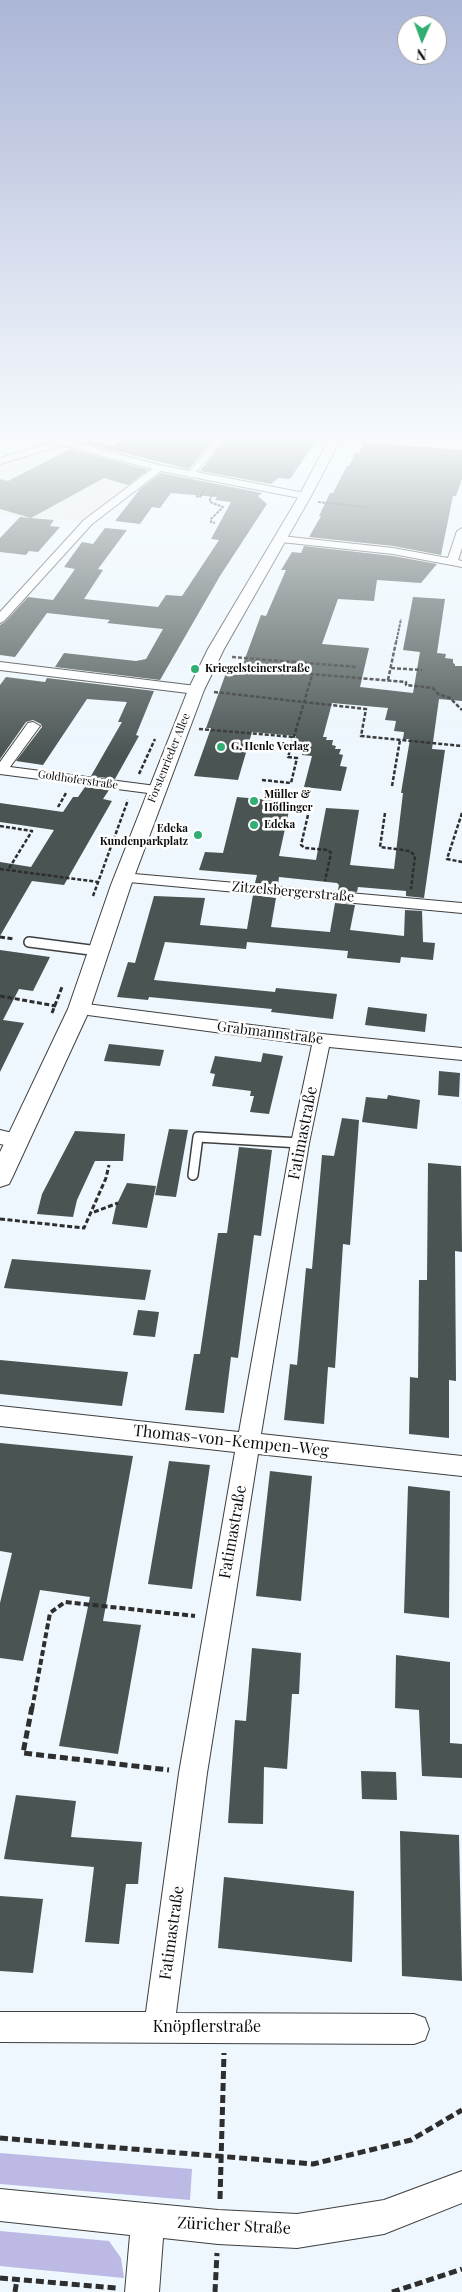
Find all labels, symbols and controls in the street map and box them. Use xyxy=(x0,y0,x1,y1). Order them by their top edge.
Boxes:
north arrow xyxy=(397,15,447,65)
text: N xyxy=(416,45,427,64)
place label: Kriegelsteinerstraße xyxy=(205,662,310,676)
marker: Kriegelsteinerstraße xyxy=(189,663,201,675)
street label: Forstenrieder Allee xyxy=(145,711,193,805)
place label: G. Henle Verlag xyxy=(231,740,309,754)
marker: G. Henle Verlag xyxy=(215,741,227,753)
street label: Goldhoferstraße xyxy=(37,768,119,792)
place label: Müller & Höflinger xyxy=(264,788,313,814)
marker: Müller & Höflinger xyxy=(248,795,260,807)
place label: Edeka xyxy=(264,818,295,832)
marker: Edeka xyxy=(248,819,260,831)
place label: Edeka Kundenparkplatz xyxy=(100,822,188,848)
marker: Edeka Kundenparkplatz xyxy=(192,829,204,841)
street label: Zitzelsbergerstraße xyxy=(231,878,355,906)
street label: Grabmannstraße xyxy=(216,1018,324,1048)
street label: Fatimastraße xyxy=(285,1085,321,1181)
street label: Thomas-von-Kempen-Weg xyxy=(132,1421,330,1461)
street label: Fatimastraße xyxy=(215,1484,251,1580)
street label: Fatimastraße xyxy=(156,1885,188,1981)
street label: Knöpflerstraße xyxy=(153,2017,261,2037)
street label: Züricher Straße xyxy=(177,2213,291,2239)

